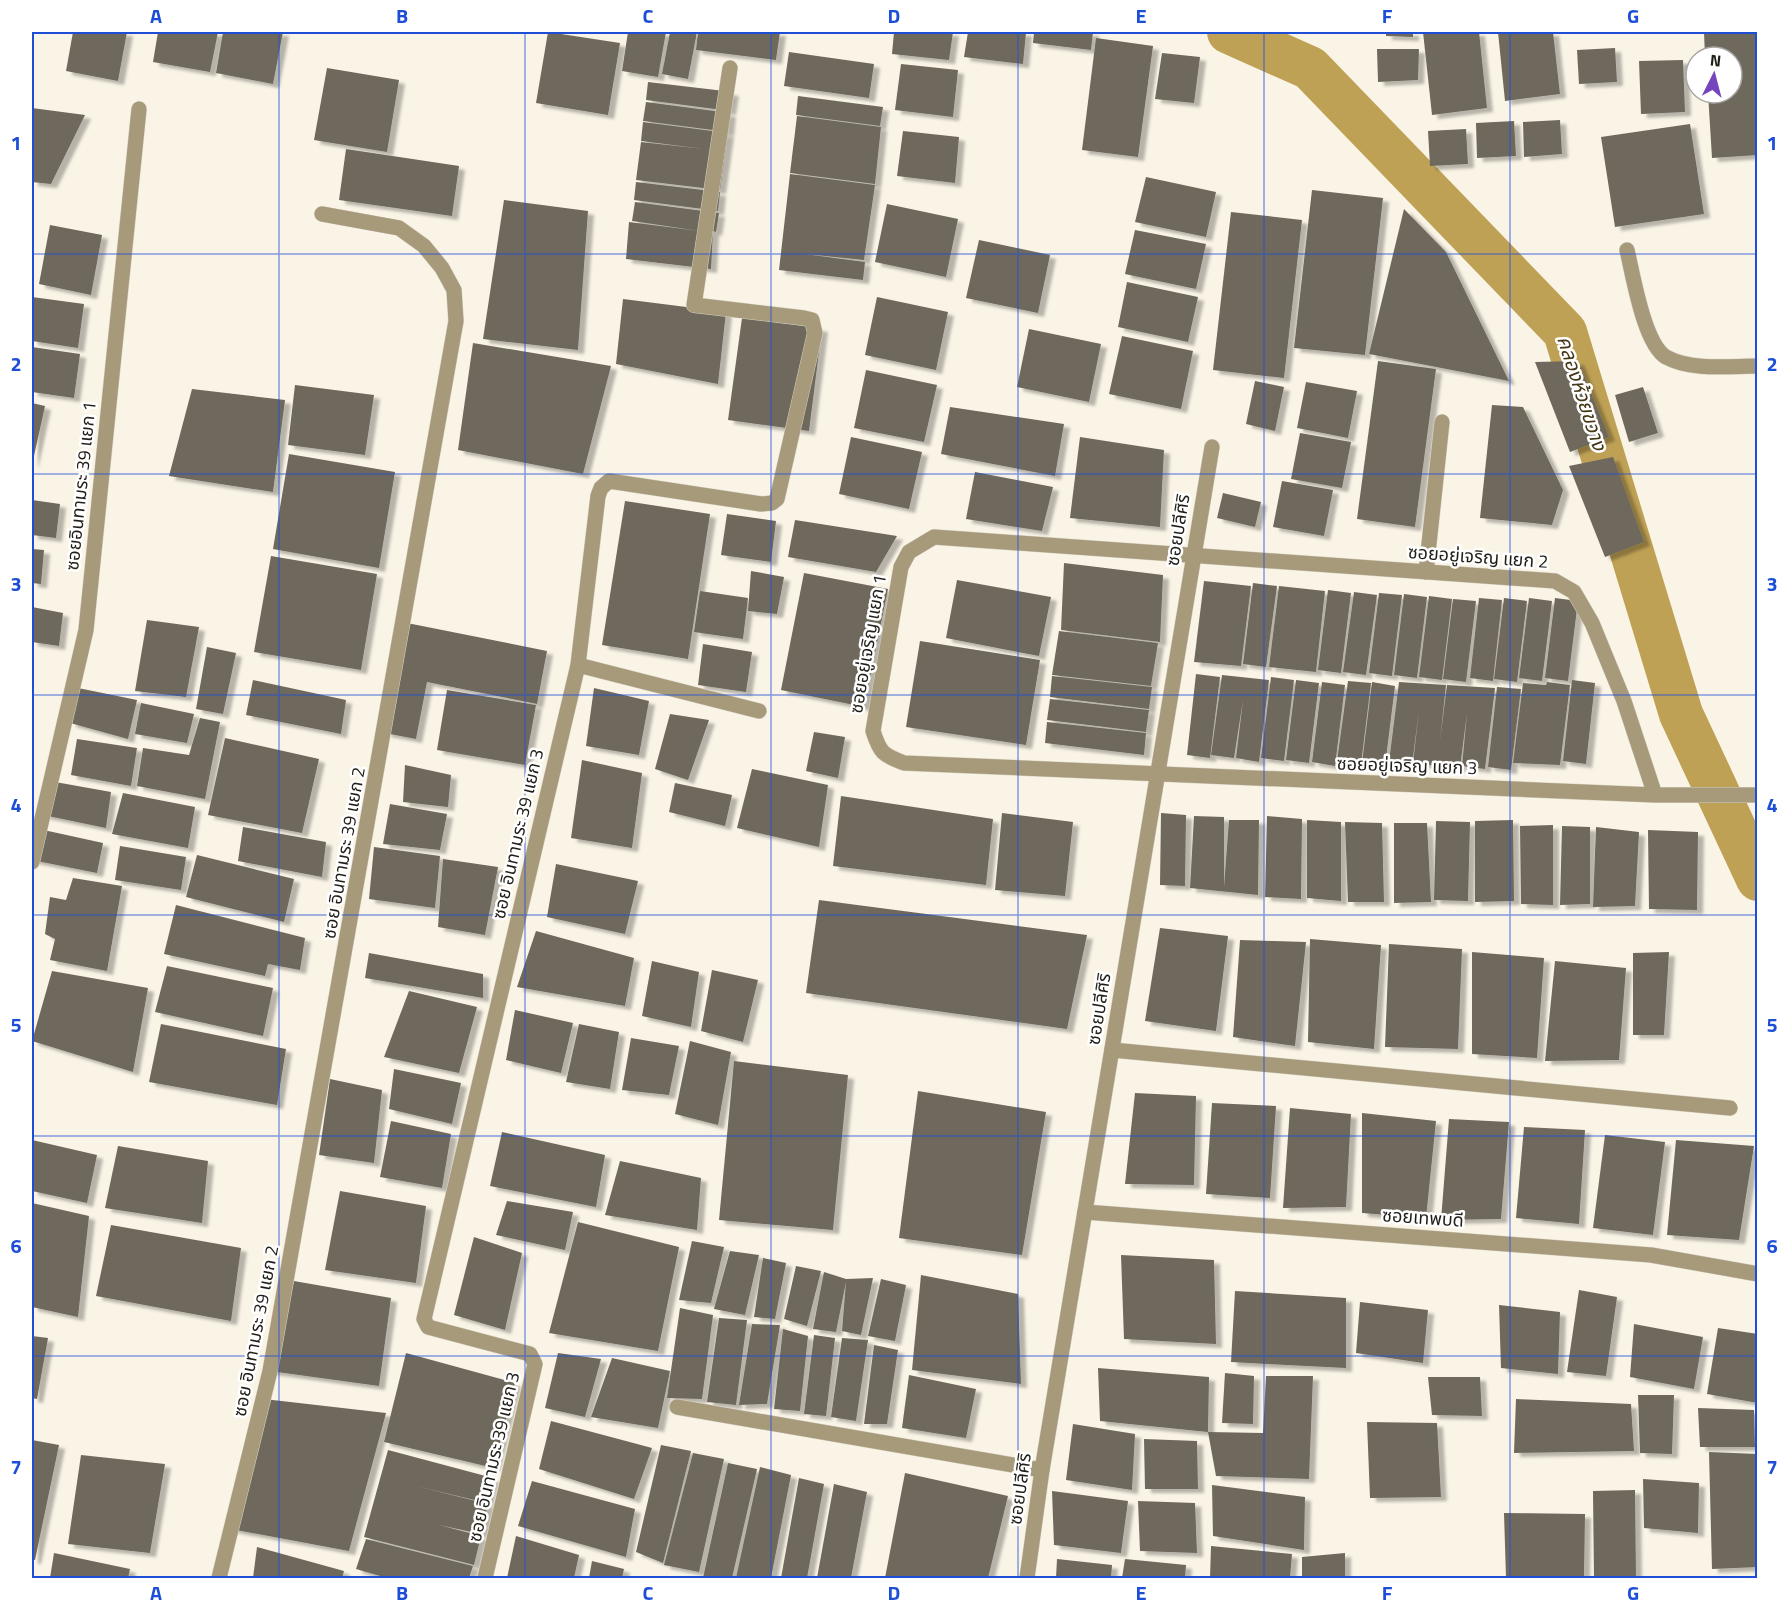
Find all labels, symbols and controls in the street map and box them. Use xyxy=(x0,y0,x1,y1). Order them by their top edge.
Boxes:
text: A xyxy=(150,0,162,31)
text: B xyxy=(396,0,408,31)
text: C xyxy=(643,0,654,31)
text: D xyxy=(888,0,900,31)
text: E xyxy=(1135,0,1147,31)
text: F xyxy=(1382,0,1393,31)
text: G xyxy=(1627,0,1639,31)
north arrow xyxy=(1684,45,1744,105)
text: N xyxy=(1709,48,1722,73)
text: 1 xyxy=(10,127,22,158)
text: 1 xyxy=(1766,127,1778,158)
water label: คลองห้วยขวาง xyxy=(1549,331,1616,455)
text: 2 xyxy=(10,348,22,379)
text: 2 xyxy=(1766,348,1778,379)
street label: ซอยอินทามระ 39 แยก 1 xyxy=(58,400,103,572)
street label: ซอยปลีศิริ xyxy=(1159,492,1197,568)
street label: ซอยอยู่เจริญ แยก 2 xyxy=(1407,538,1549,575)
text: 3 xyxy=(10,568,22,599)
text: 3 xyxy=(1766,568,1778,599)
street label: ซอยอยู่เจริญ แยก 1 xyxy=(842,572,893,716)
street label: ซอย อินทามระ 39 แยก 3 xyxy=(485,746,550,922)
street label: ซอยอยู่เจริญ แยก 3 xyxy=(1336,750,1478,781)
street label: ซอย อินทามระ 39 แยก 2 xyxy=(315,765,372,941)
text: 4 xyxy=(10,789,22,820)
text: 4 xyxy=(1766,789,1778,820)
street label: ซอยปลีศิริ xyxy=(1080,971,1118,1047)
text: 5 xyxy=(10,1009,22,1040)
text: 5 xyxy=(1766,1009,1778,1040)
street label: ซอยเทพบดี xyxy=(1381,1201,1465,1234)
text: 6 xyxy=(10,1230,22,1261)
text: 6 xyxy=(1766,1230,1778,1261)
street label: ซอย อินทามระ 39 แยก 2 xyxy=(226,1243,285,1419)
street label: ซอย อินทามระ 39 แยก 3 xyxy=(461,1369,526,1545)
text: 7 xyxy=(10,1451,22,1482)
street label: ซอยปลีศิริ xyxy=(1001,1451,1038,1527)
text: 7 xyxy=(1766,1451,1778,1482)
text: A xyxy=(150,1577,162,1608)
text: B xyxy=(396,1577,408,1608)
text: C xyxy=(643,1577,654,1608)
text: D xyxy=(888,1577,900,1608)
text: E xyxy=(1135,1577,1147,1608)
text: F xyxy=(1382,1577,1393,1608)
text: G xyxy=(1627,1577,1639,1608)

